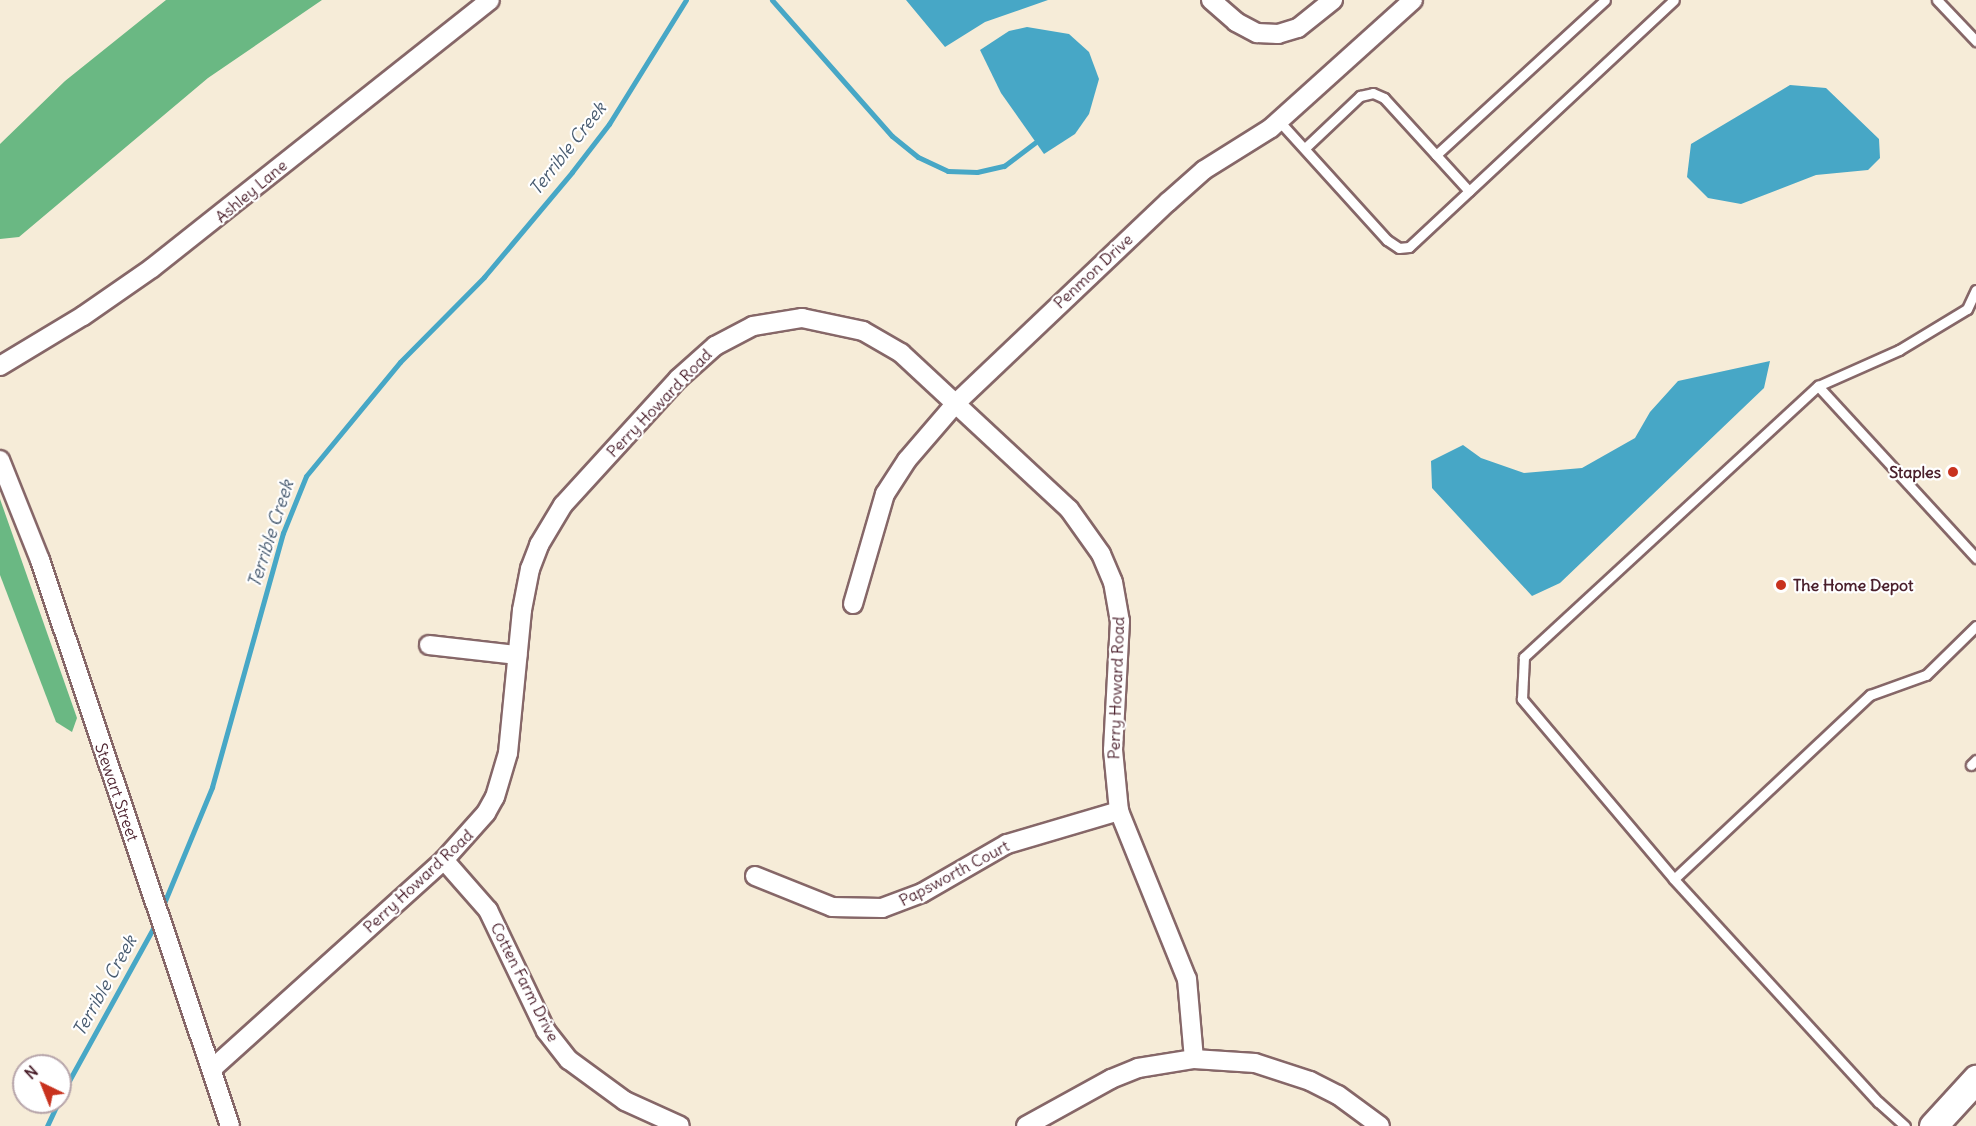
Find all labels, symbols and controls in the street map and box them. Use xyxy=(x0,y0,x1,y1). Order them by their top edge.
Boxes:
water label: Terrible Creek xyxy=(525,98,611,200)
street label: Ashley Lane xyxy=(211,156,291,226)
street label: Penmon Drive xyxy=(1050,230,1136,312)
street label: Perry Howard Road xyxy=(602,345,716,461)
place label: Staples xyxy=(1889,462,1941,482)
marker: Staples xyxy=(1946,465,1960,479)
water label: Terrible Creek xyxy=(243,478,299,590)
place label: The Home Depot xyxy=(1793,575,1913,595)
marker: The Home Depot xyxy=(1774,578,1788,592)
street label: Perry Howard Road xyxy=(1104,616,1128,760)
street label: Stewart Street xyxy=(91,740,143,844)
street label: Perry Howard Road xyxy=(359,825,477,937)
street label: Papsworth Court xyxy=(896,836,1012,910)
street label: Cotten Farm Drive xyxy=(487,919,563,1045)
water label: Terrible Creek xyxy=(68,932,142,1040)
north arrow xyxy=(12,1054,72,1114)
text: N xyxy=(20,1061,42,1083)

